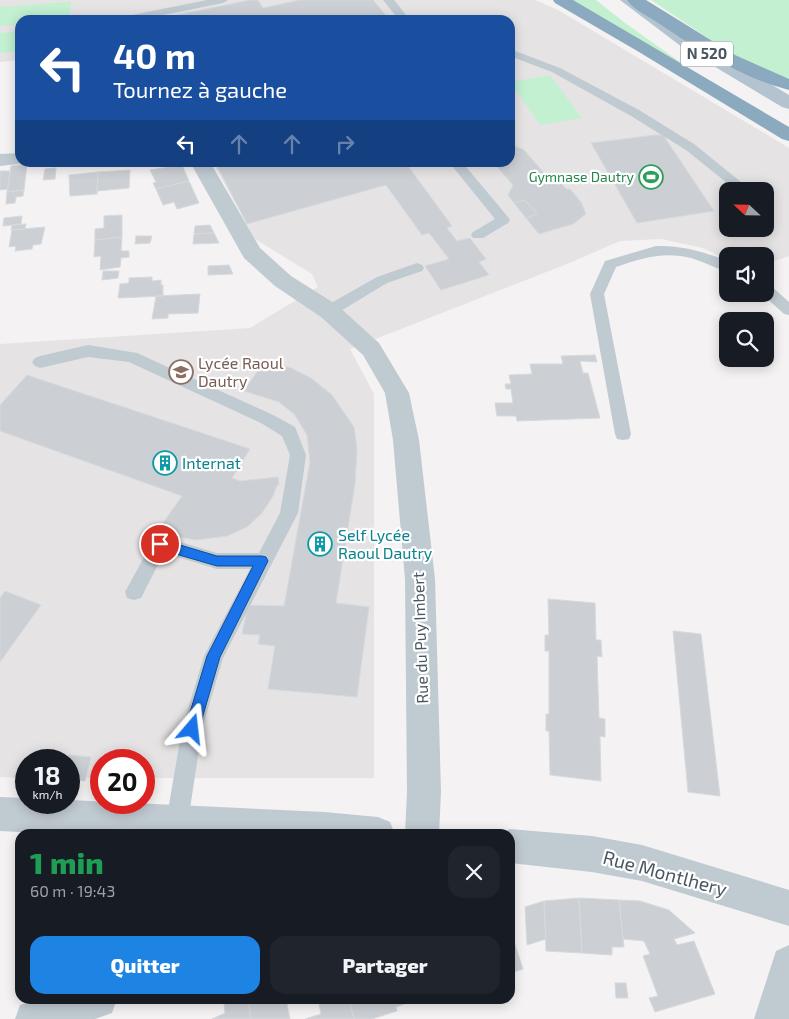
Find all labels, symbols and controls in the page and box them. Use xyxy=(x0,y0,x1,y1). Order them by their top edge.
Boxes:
text: 40 m xyxy=(113,34,196,76)
icon: left xyxy=(30,35,95,100)
road number: N 520 xyxy=(681,42,733,66)
text: Tournez à gauche xyxy=(113,76,287,102)
icon: left xyxy=(172,130,200,158)
icon: ahead xyxy=(225,130,253,158)
icon: ahead xyxy=(278,130,306,158)
icon: right xyxy=(331,130,359,158)
sports icon: Gymnase Dautry xyxy=(638,164,664,190)
place label: Gymnase Dautry xyxy=(529,168,635,185)
north arrow xyxy=(719,182,774,238)
map controls xyxy=(719,182,774,367)
button: sound xyxy=(719,247,774,302)
button: search xyxy=(719,312,774,367)
place label: Lycée Raoul Dautry xyxy=(198,353,284,390)
school or university icon: Lycée Raoul Dautry xyxy=(168,359,194,385)
building icon: Internat xyxy=(152,450,178,476)
place label: Internat xyxy=(182,453,241,472)
pin xyxy=(139,523,181,565)
place label: Self Lycée Raoul Dautry xyxy=(338,525,433,562)
icon: arrive xyxy=(146,530,174,558)
building icon: Self Lycée Raoul Dautry xyxy=(307,531,333,557)
street label: Rue du Puy Imbert xyxy=(408,572,431,704)
position arrow xyxy=(165,702,217,754)
speed limit sign: 20 xyxy=(90,749,155,814)
text: 18 xyxy=(34,760,61,790)
text: km/h xyxy=(33,787,62,801)
text: 1 min xyxy=(30,844,104,880)
street label: Rue Montlhery xyxy=(601,845,730,900)
button: close xyxy=(448,846,500,898)
text: 60 m · 19:43 xyxy=(30,881,115,900)
button: Quitter xyxy=(30,936,260,994)
button: Partager xyxy=(270,936,500,994)

